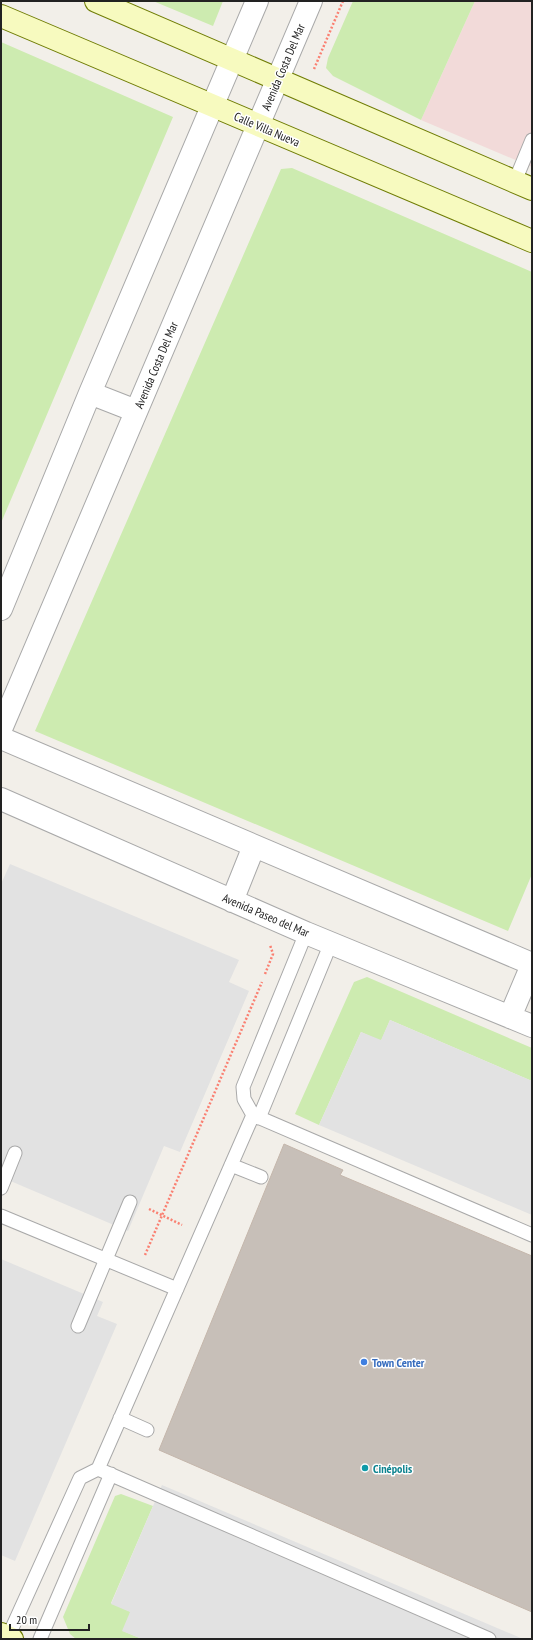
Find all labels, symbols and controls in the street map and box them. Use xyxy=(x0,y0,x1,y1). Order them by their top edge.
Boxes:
street label: Avenida Costa Del Mar xyxy=(258,21,308,113)
street label: Calle Villa Nueva xyxy=(232,108,302,150)
street label: Avenida Costa Del Mar xyxy=(131,319,181,411)
street label: Avenida Paseo del Mar xyxy=(220,890,312,940)
place label: Town Center xyxy=(372,1355,425,1370)
marker: Town Center xyxy=(359,1357,369,1367)
place label: Cinépolis xyxy=(373,1461,412,1476)
marker: Cinépolis xyxy=(360,1463,370,1473)
scale bar xyxy=(10,1606,89,1632)
text: 20 m xyxy=(16,1612,37,1627)

